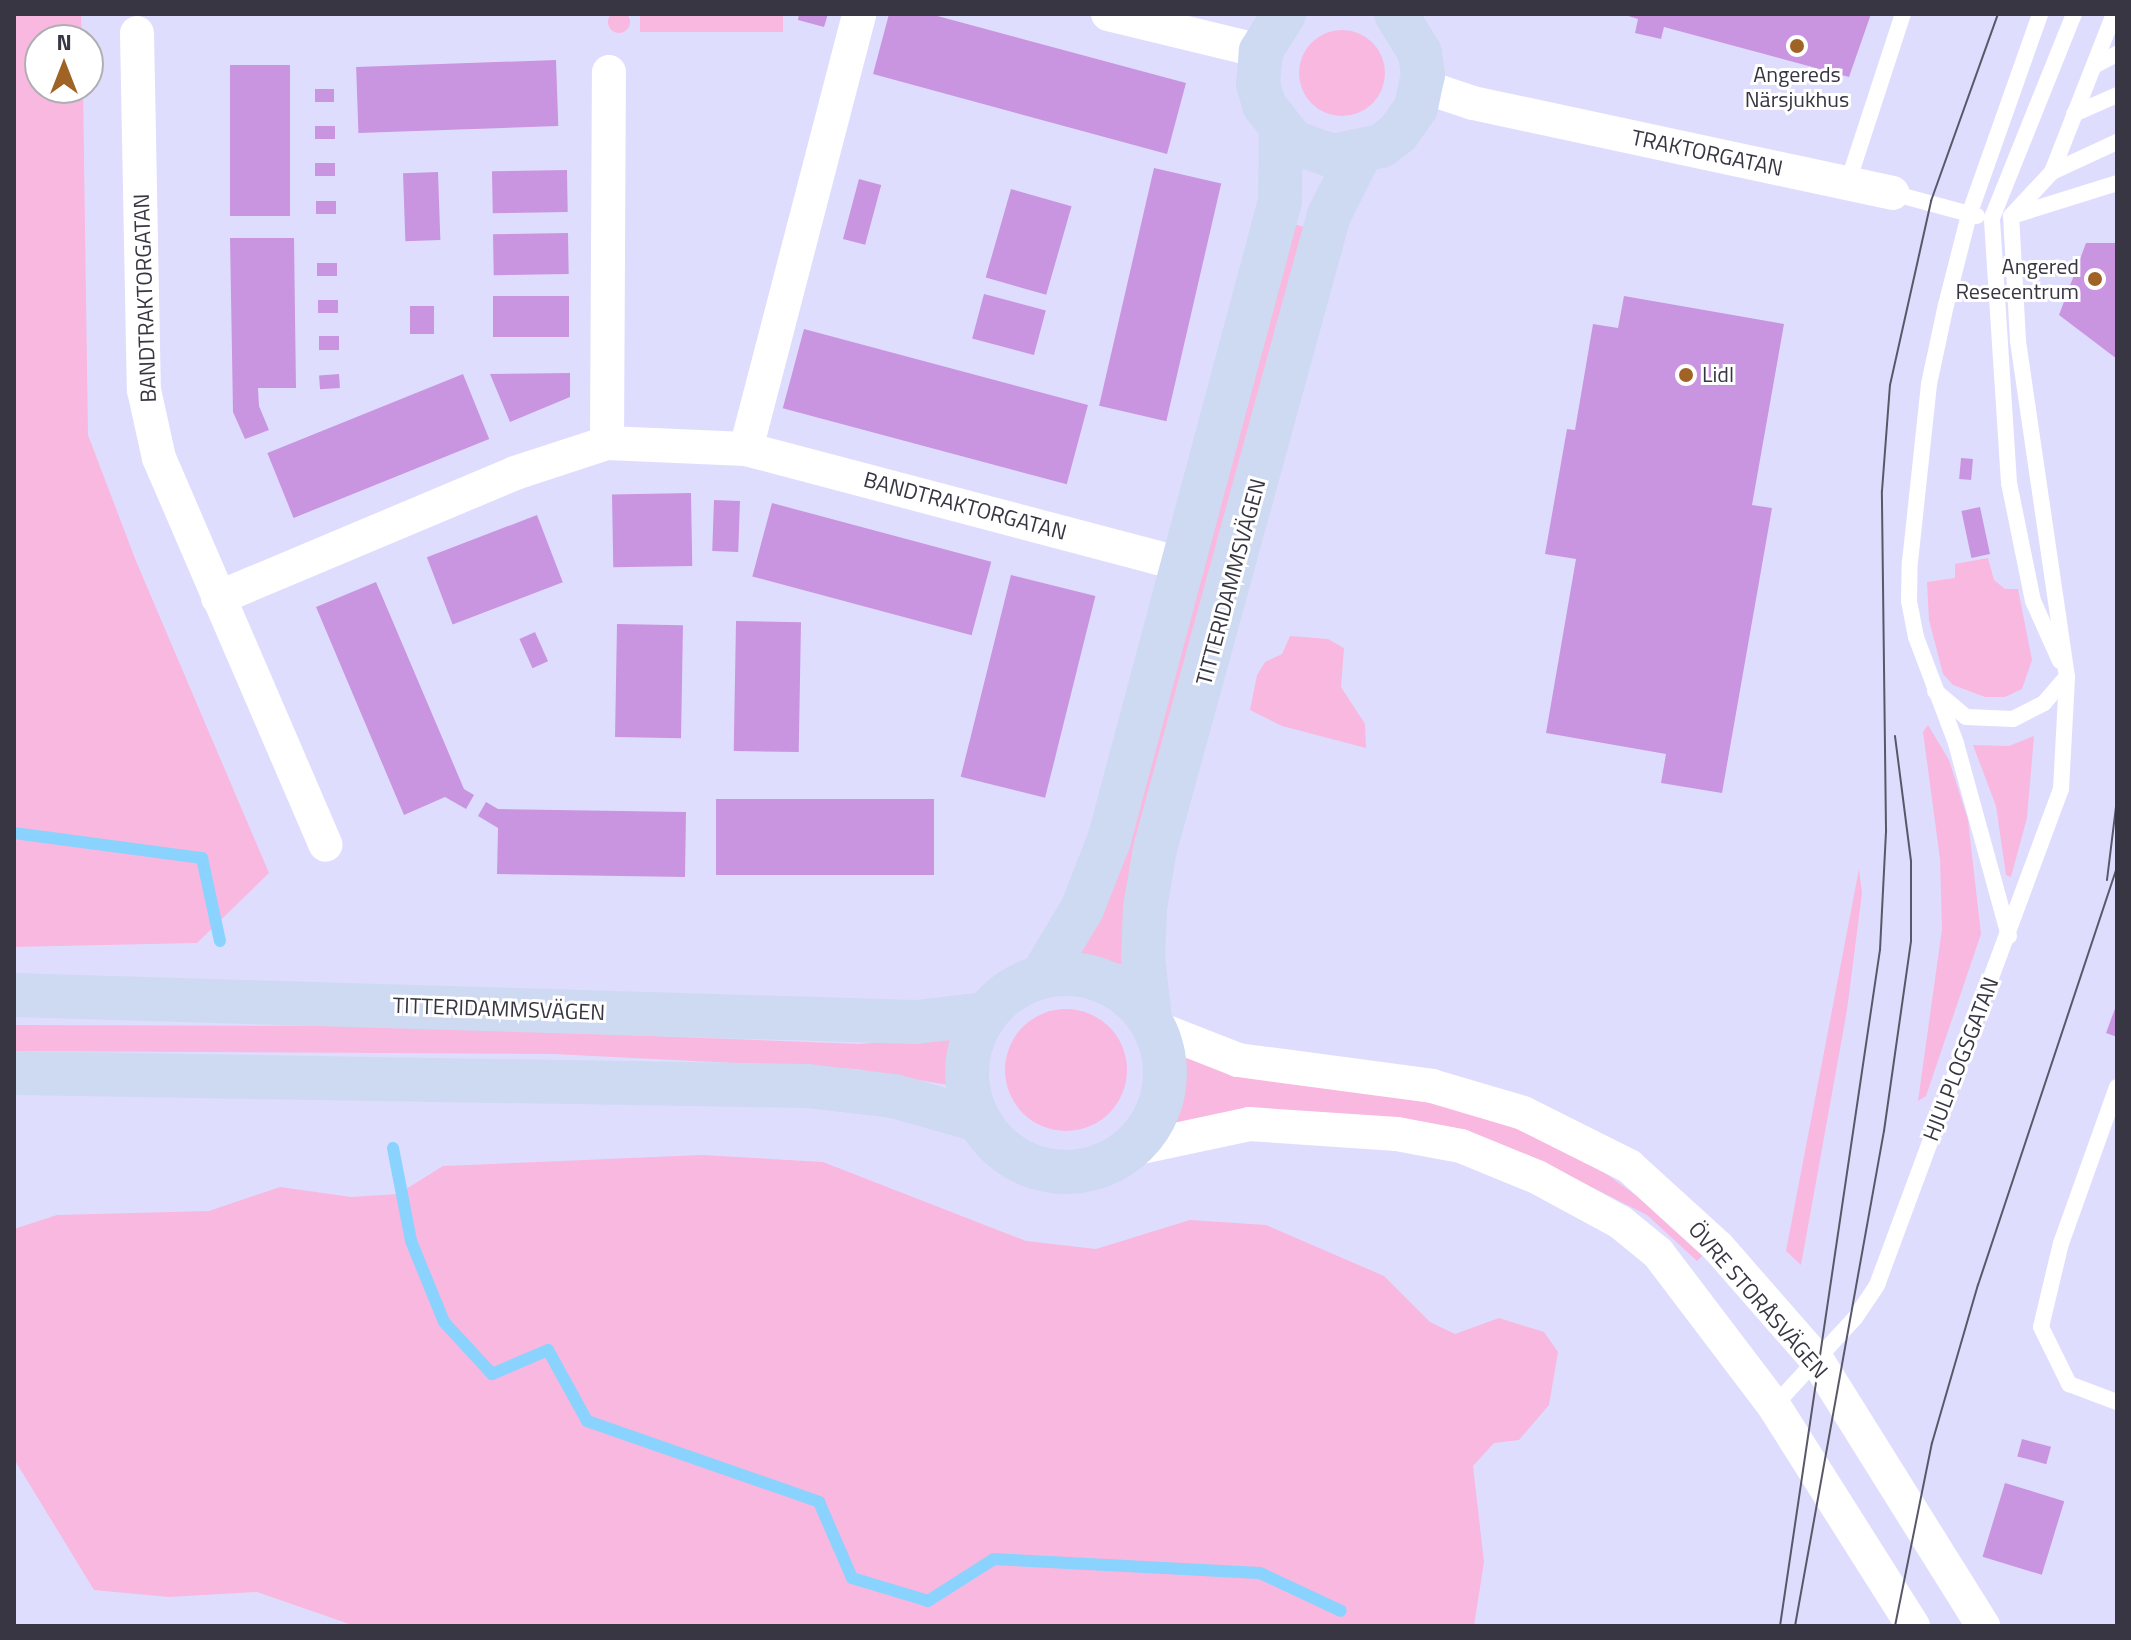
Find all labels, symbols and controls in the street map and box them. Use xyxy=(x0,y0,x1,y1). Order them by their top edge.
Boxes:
north arrow xyxy=(24,24,104,104)
text: N xyxy=(56,25,72,59)
marker: Angereds Närsjukhus xyxy=(1786,35,1808,57)
place label: Angereds Närsjukhus xyxy=(1745,61,1849,112)
street label: TRAKTORGATAN xyxy=(1629,124,1785,182)
street label: BANDTRAKTORGATAN xyxy=(128,193,162,403)
place label: Angered Resecentrum xyxy=(1955,253,2079,304)
marker: Angered Resecentrum xyxy=(2086,270,2104,288)
place label: Lidl xyxy=(1702,362,1734,388)
marker: Lidl xyxy=(1677,366,1695,384)
street label: BANDTRAKTORGATAN xyxy=(861,466,1069,546)
street label: TITTERIDAMMSVÄGEN xyxy=(1191,476,1271,688)
street label: HJULPLOGSGATAN xyxy=(1918,973,2004,1145)
street label: TITTERIDAMMSVÄGEN xyxy=(392,992,606,1026)
street label: ÖVRE STORÅSVÄGEN xyxy=(1683,1216,1833,1384)

